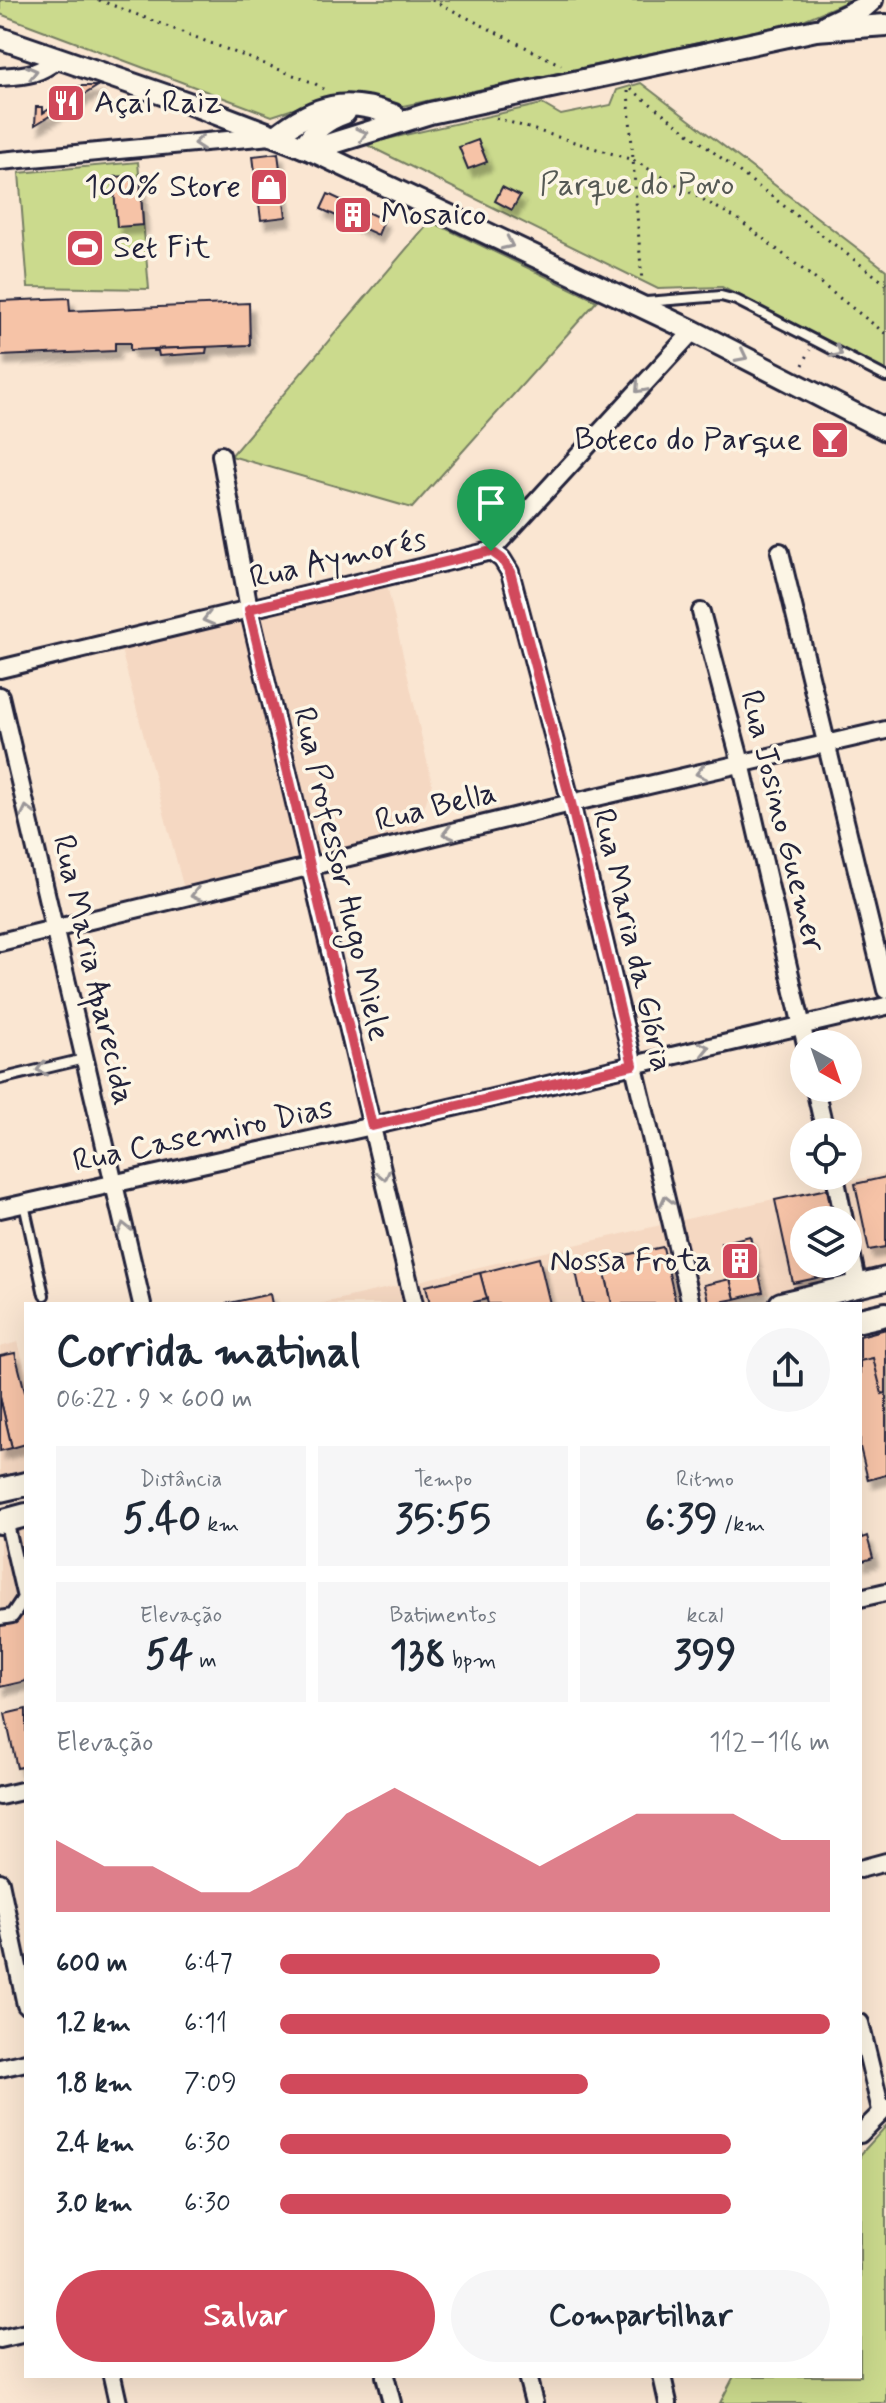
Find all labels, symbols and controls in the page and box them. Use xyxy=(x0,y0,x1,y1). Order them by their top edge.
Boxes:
one-way arrow xyxy=(24,65,38,82)
restaurant icon: Açaí Raiz xyxy=(45,82,87,124)
place label: Açaí Raiz xyxy=(94,82,222,124)
one-way arrow xyxy=(355,127,368,143)
one-way arrow xyxy=(192,134,205,151)
park label: Parque do Povo xyxy=(540,164,734,206)
place label: 100% Store xyxy=(84,166,241,208)
shop icon: 100% Store xyxy=(248,166,290,208)
building icon: Mosaico xyxy=(332,194,374,236)
place label: Mosaico xyxy=(381,194,486,236)
sports icon: Set Fit xyxy=(64,227,106,269)
place label: Set Fit xyxy=(113,227,211,269)
one-way arrow xyxy=(500,234,514,250)
one-way arrow xyxy=(829,342,844,358)
one-way arrow xyxy=(734,347,749,362)
one-way arrow xyxy=(635,379,650,394)
place label: Boteco do Parque xyxy=(575,419,802,461)
bar icon: Boteco do Parque xyxy=(809,419,851,461)
pin xyxy=(457,469,525,551)
icon: arrive xyxy=(469,481,513,525)
street label: Rua Aymorés xyxy=(246,518,430,600)
one-way arrow xyxy=(201,610,215,627)
street label: Rua Josino Guemer xyxy=(729,686,835,956)
street label: Rua Professor Hugo Miele xyxy=(280,703,400,1045)
one-way arrow xyxy=(695,764,708,781)
street label: Rua Bella xyxy=(371,772,501,842)
street label: Rua Maria da Glória xyxy=(581,804,683,1076)
one-way arrow xyxy=(20,805,37,819)
one-way arrow xyxy=(442,824,455,841)
street label: Rua Maria Aparecida xyxy=(39,831,145,1110)
one-way arrow xyxy=(189,886,203,903)
north arrow xyxy=(790,1030,862,1102)
map controls xyxy=(790,1030,862,1278)
one-way arrow xyxy=(696,1040,710,1057)
one-way arrow xyxy=(36,1060,49,1077)
street label: Rua Casemiro Dias xyxy=(69,1087,337,1183)
button: locate xyxy=(790,1118,862,1190)
one-way arrow xyxy=(375,1168,392,1182)
one-way arrow xyxy=(658,1195,675,1208)
button: layers xyxy=(790,1206,862,1278)
one-way arrow xyxy=(117,1222,134,1235)
place label: Nossa Frota xyxy=(550,1240,712,1282)
building icon: Nossa Frota xyxy=(719,1240,761,1282)
text: Corrida matinal xyxy=(56,1324,360,1382)
button: share xyxy=(746,1328,830,1412)
text: 06:22 · 9 × 600 m xyxy=(56,1383,253,1417)
text: Distância xyxy=(140,1466,222,1494)
text: Tempo xyxy=(414,1466,472,1494)
text: Ritmo xyxy=(676,1466,734,1494)
text: 5.40 xyxy=(123,1494,201,1546)
text: 35:55 xyxy=(395,1494,491,1546)
text: 6:39 xyxy=(645,1494,718,1546)
text: km xyxy=(201,1511,239,1539)
text: /km xyxy=(718,1511,765,1539)
text: Elevação xyxy=(140,1602,222,1630)
text: Batimentos xyxy=(390,1602,497,1630)
text: kcal xyxy=(687,1602,723,1630)
text: 54 xyxy=(145,1630,193,1682)
text: 138 xyxy=(390,1630,446,1682)
text: 399 xyxy=(674,1630,736,1682)
text: m xyxy=(193,1647,217,1675)
text: bpm xyxy=(446,1647,496,1675)
text: Elevação xyxy=(56,1726,153,1760)
text: 112–116 m xyxy=(709,1726,830,1760)
text: 600 m xyxy=(56,1947,128,1981)
text: 6:47 xyxy=(184,1947,232,1981)
text: 1.2 km xyxy=(56,2007,131,2041)
text: 6:11 xyxy=(184,2007,227,2041)
text: 1.8 km xyxy=(56,2067,133,2101)
text: 7:09 xyxy=(184,2067,237,2101)
text: 2.4 km xyxy=(56,2127,134,2161)
text: 6:30 xyxy=(184,2127,231,2161)
text: 3.0 km xyxy=(56,2187,133,2221)
text: 6:30 xyxy=(184,2187,231,2221)
button: Salvar xyxy=(56,2270,435,2362)
button: Compartilhar xyxy=(451,2270,830,2362)

